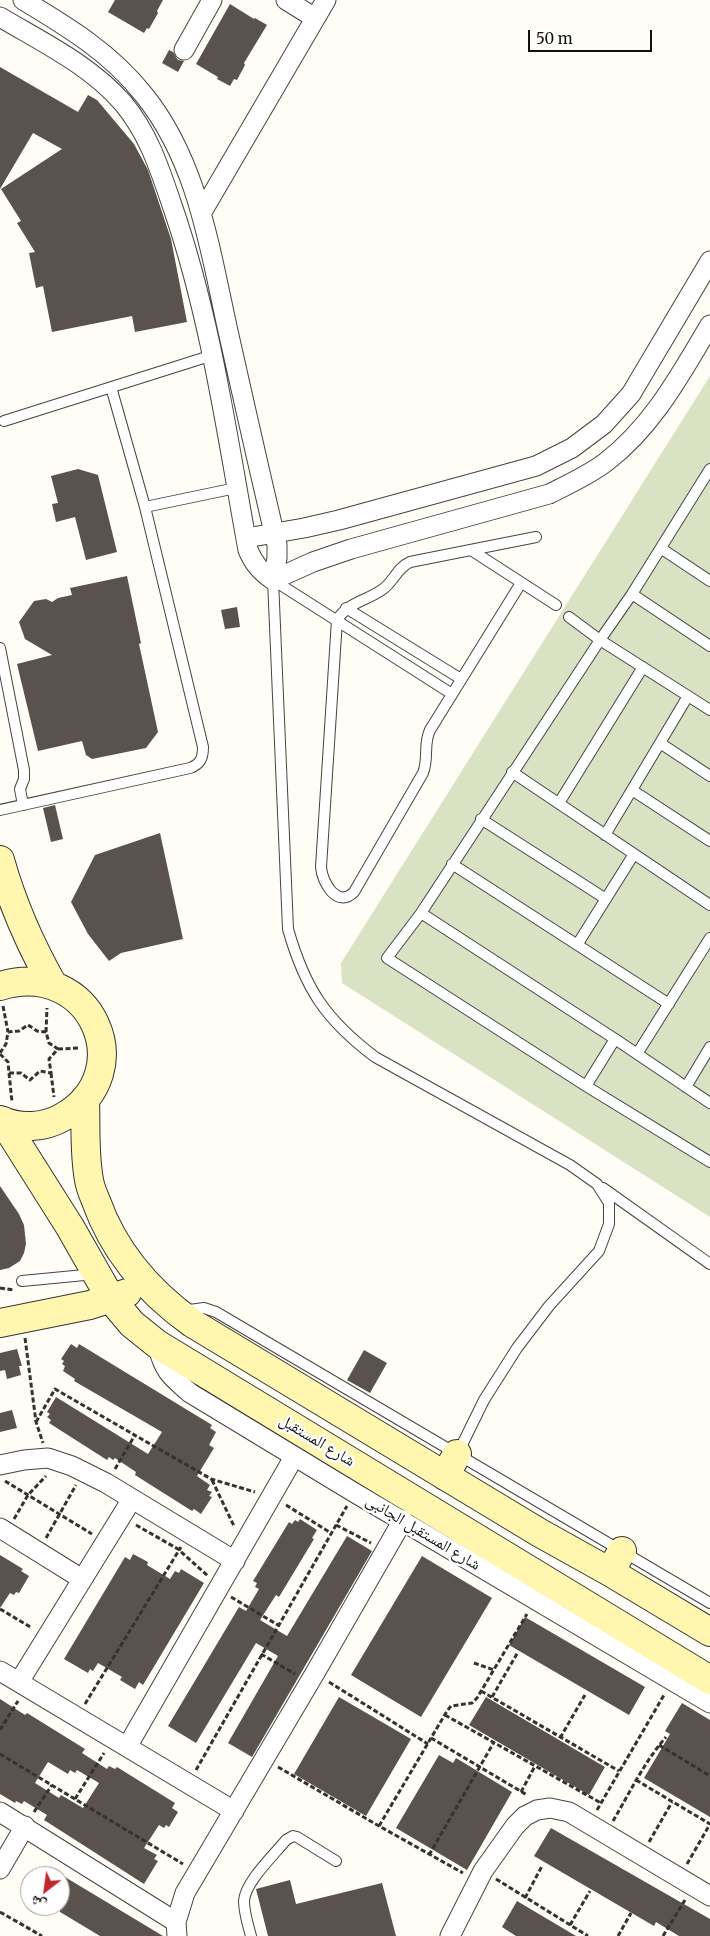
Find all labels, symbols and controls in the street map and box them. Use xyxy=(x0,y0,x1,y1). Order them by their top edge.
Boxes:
scale bar xyxy=(530,20,654,52)
text: 50 m xyxy=(536,29,573,48)
street label: شارع المستقبل xyxy=(276,1411,358,1471)
street label: شارع المستقبل الجانبى xyxy=(362,1491,484,1575)
north arrow xyxy=(20,1866,70,1916)
text: ش xyxy=(27,1892,49,1915)

